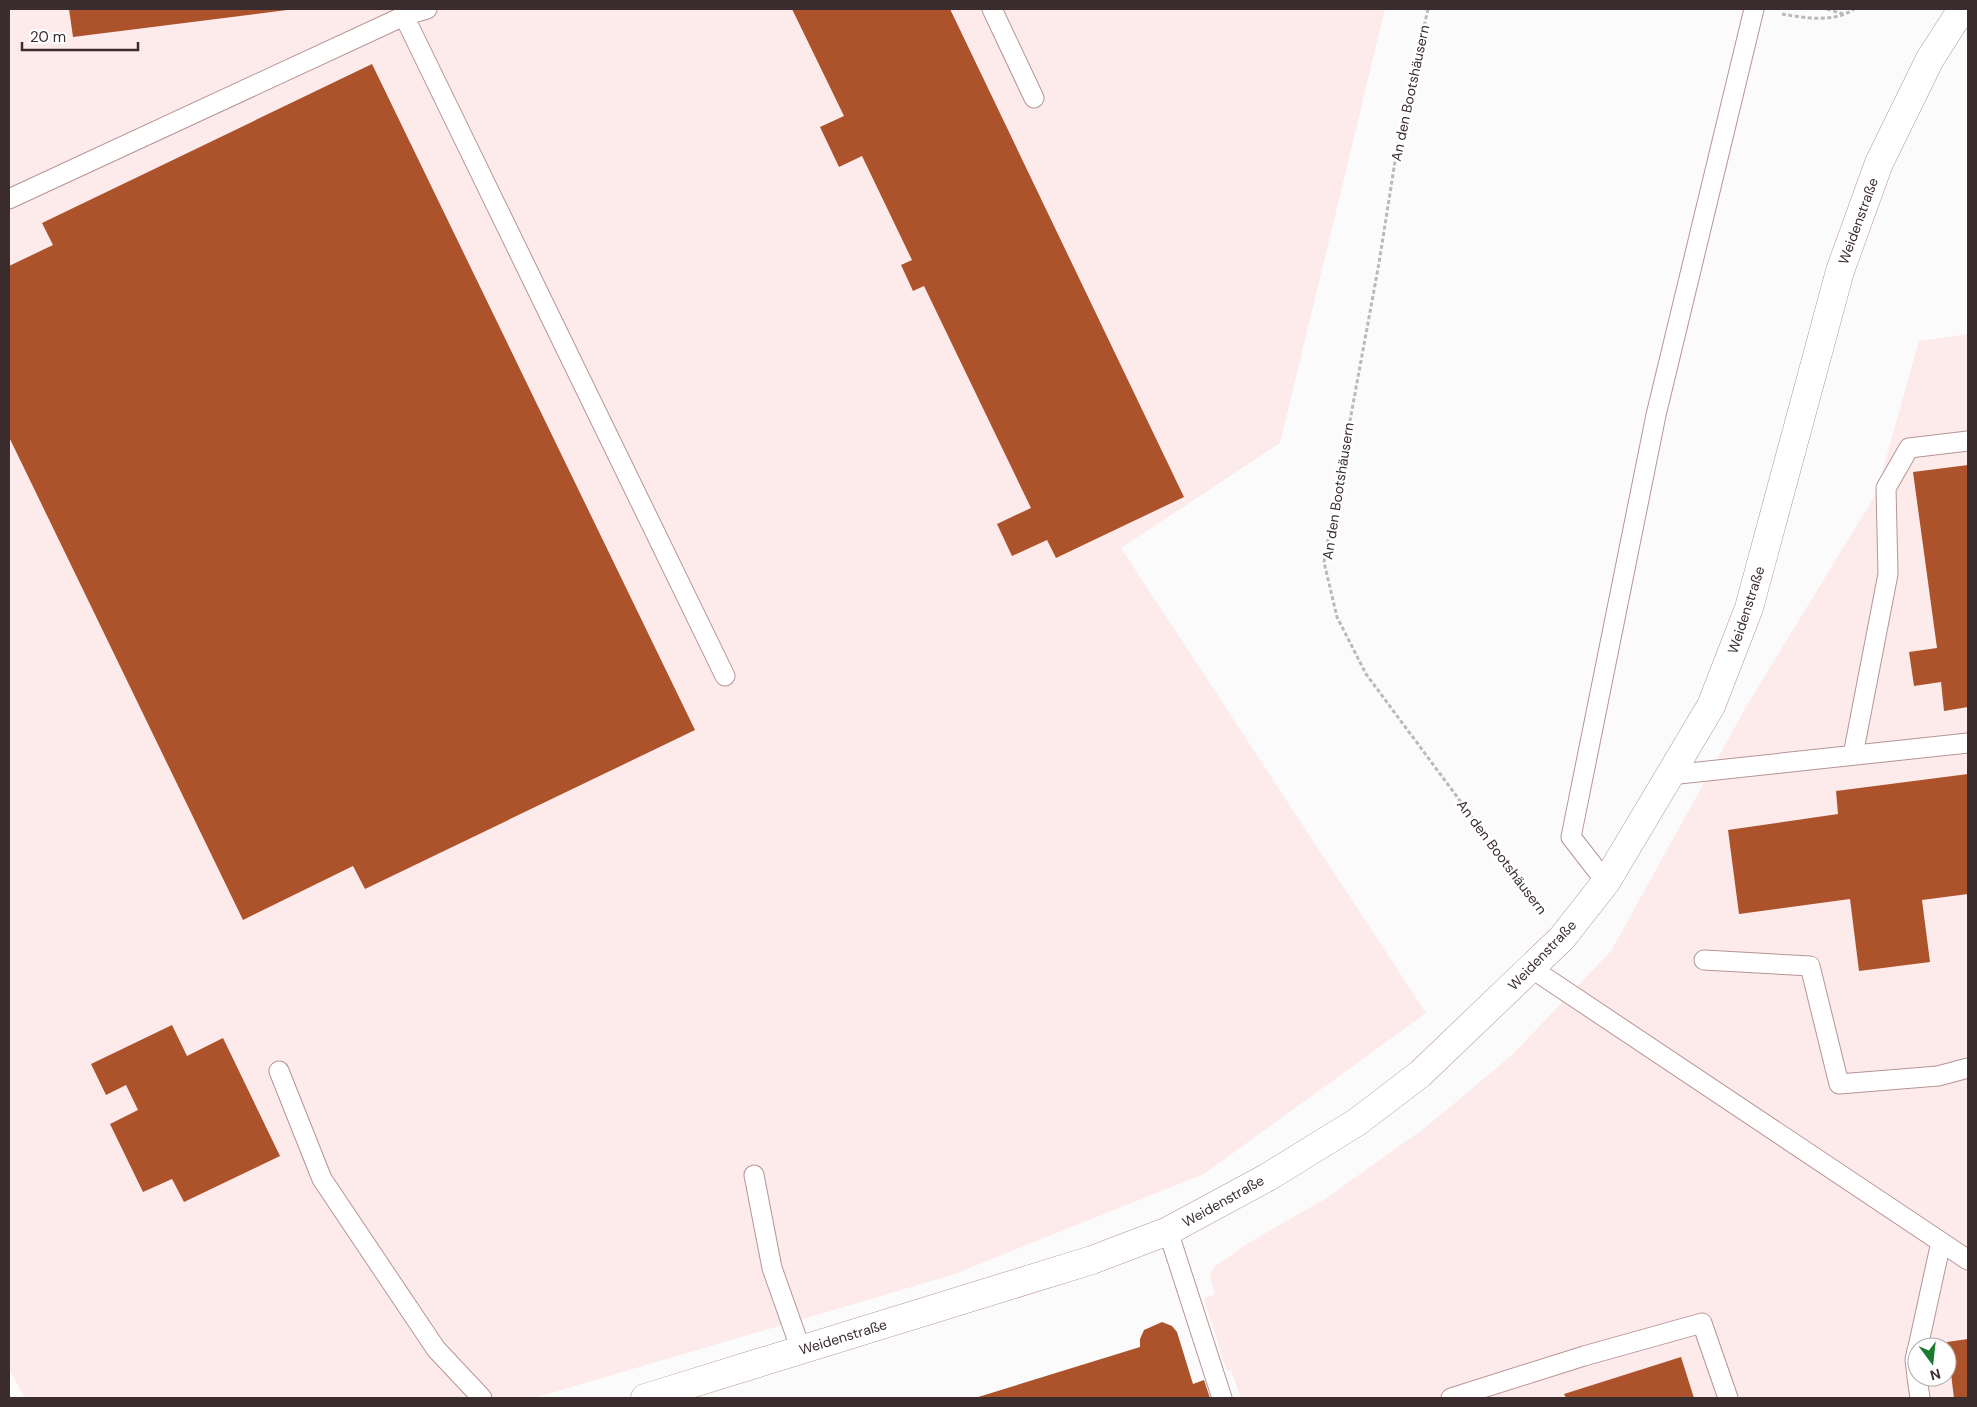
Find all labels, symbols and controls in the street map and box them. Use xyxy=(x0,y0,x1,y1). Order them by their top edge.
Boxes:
scale bar xyxy=(22,20,139,52)
street label: An den Bootshäusern xyxy=(1387,23,1433,163)
text: 20 m xyxy=(30,27,66,47)
street label: Weidenstraße xyxy=(1834,175,1882,267)
street label: An den Bootshäusern xyxy=(1318,421,1358,561)
street label: Weidenstraße xyxy=(1723,564,1769,656)
street label: An den Bootshäusern xyxy=(1453,796,1551,918)
street label: Weidenstraße xyxy=(1504,916,1580,994)
street label: Weidenstraße xyxy=(1179,1171,1267,1231)
street label: Weidenstraße xyxy=(797,1315,889,1359)
north arrow xyxy=(1907,1337,1957,1387)
text: N xyxy=(1928,1365,1943,1385)

